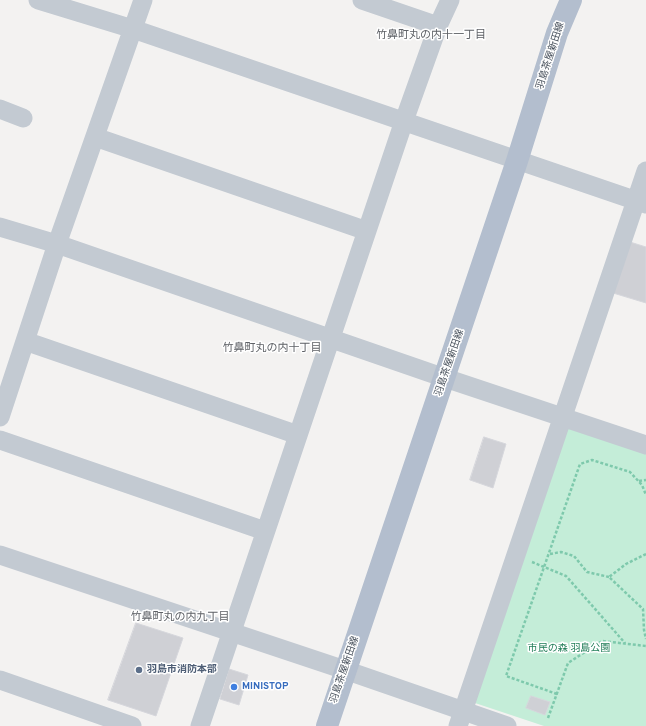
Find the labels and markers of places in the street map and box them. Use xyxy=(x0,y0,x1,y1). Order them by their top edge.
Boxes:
place label: 羽島市消防本部 xyxy=(147,664,217,676)
marker: 羽島市消防本部 xyxy=(134,665,144,675)
place label: MINISTOP xyxy=(242,681,288,693)
marker: MINISTOP xyxy=(229,682,239,692)

